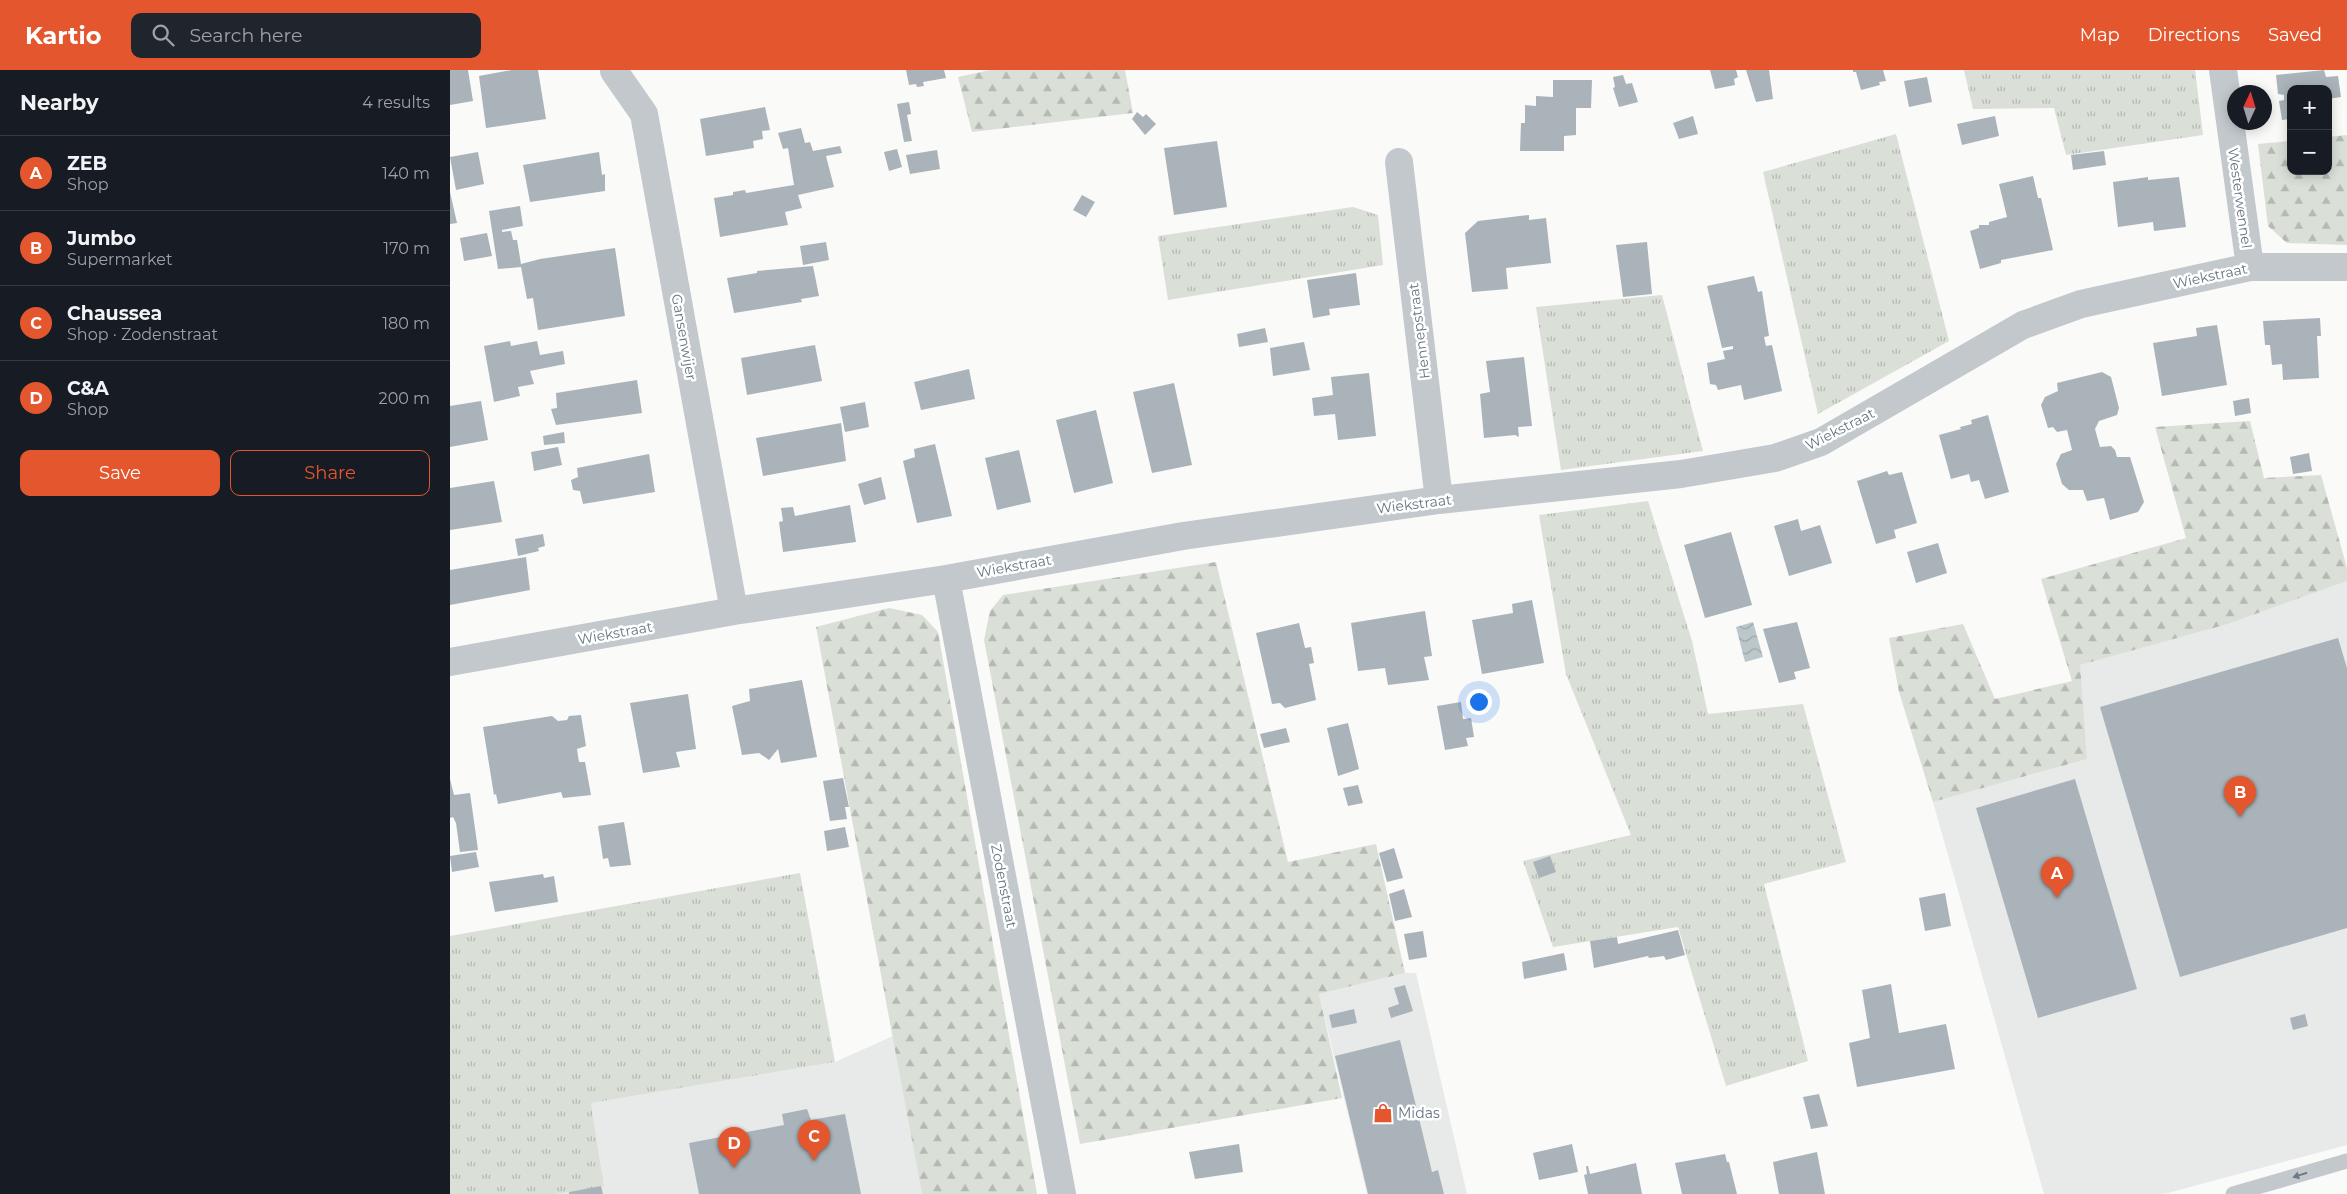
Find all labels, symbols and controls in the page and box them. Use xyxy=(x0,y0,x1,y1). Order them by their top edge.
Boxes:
search box xyxy=(131,13,481,58)
text: Kartio xyxy=(25,21,101,50)
icon: search xyxy=(149,21,177,49)
text: Search here xyxy=(189,24,302,47)
text: Map xyxy=(2080,24,2120,46)
text: Directions xyxy=(2148,24,2240,46)
text: Saved xyxy=(2268,24,2322,46)
north arrow xyxy=(2227,85,2272,130)
map controls xyxy=(2287,85,2332,175)
button: + xyxy=(2287,85,2332,130)
text: Nearby xyxy=(20,90,99,115)
text: 4 results xyxy=(362,93,430,112)
button: − xyxy=(2287,130,2332,175)
street label: Westerwennel xyxy=(2224,146,2256,250)
text: ZEB xyxy=(67,152,107,175)
text: A xyxy=(30,164,42,183)
text: 140 m xyxy=(382,164,430,183)
text: Shop xyxy=(67,175,109,194)
text: Jumbo xyxy=(67,227,136,250)
text: B xyxy=(30,239,42,258)
text: 170 m xyxy=(383,239,430,258)
text: Supermarket xyxy=(67,250,173,269)
street label: Wiekstraat xyxy=(2171,259,2249,293)
street label: Hennepstraat xyxy=(1404,282,1434,380)
street label: Gansenwijer xyxy=(668,293,700,382)
text: Chaussea xyxy=(67,302,162,325)
text: C xyxy=(30,314,42,333)
text: 180 m xyxy=(382,314,430,333)
text: Shop · Zodenstraat xyxy=(67,325,218,344)
text: C&A xyxy=(67,377,109,400)
text: D xyxy=(29,389,43,408)
text: 200 m xyxy=(379,389,430,408)
text: Shop xyxy=(67,400,109,419)
street label: Wiekstraat xyxy=(1802,404,1878,454)
button: Save xyxy=(20,450,220,496)
button: Share xyxy=(230,450,430,496)
street label: Wiekstraat xyxy=(1375,490,1453,518)
street label: Wiekstraat xyxy=(975,551,1053,581)
street label: Wiekstraat xyxy=(576,618,654,648)
your location xyxy=(1466,689,1492,715)
pin: B xyxy=(2224,776,2256,817)
street label: Zodenstraat xyxy=(987,843,1021,930)
pin: A xyxy=(2041,857,2073,898)
shop icon: Midas xyxy=(1372,1102,1394,1124)
place label: Midas xyxy=(1398,1104,1440,1122)
pin: C xyxy=(798,1120,830,1161)
pin: D xyxy=(718,1127,750,1168)
one-way arrow xyxy=(2293,1171,2308,1179)

